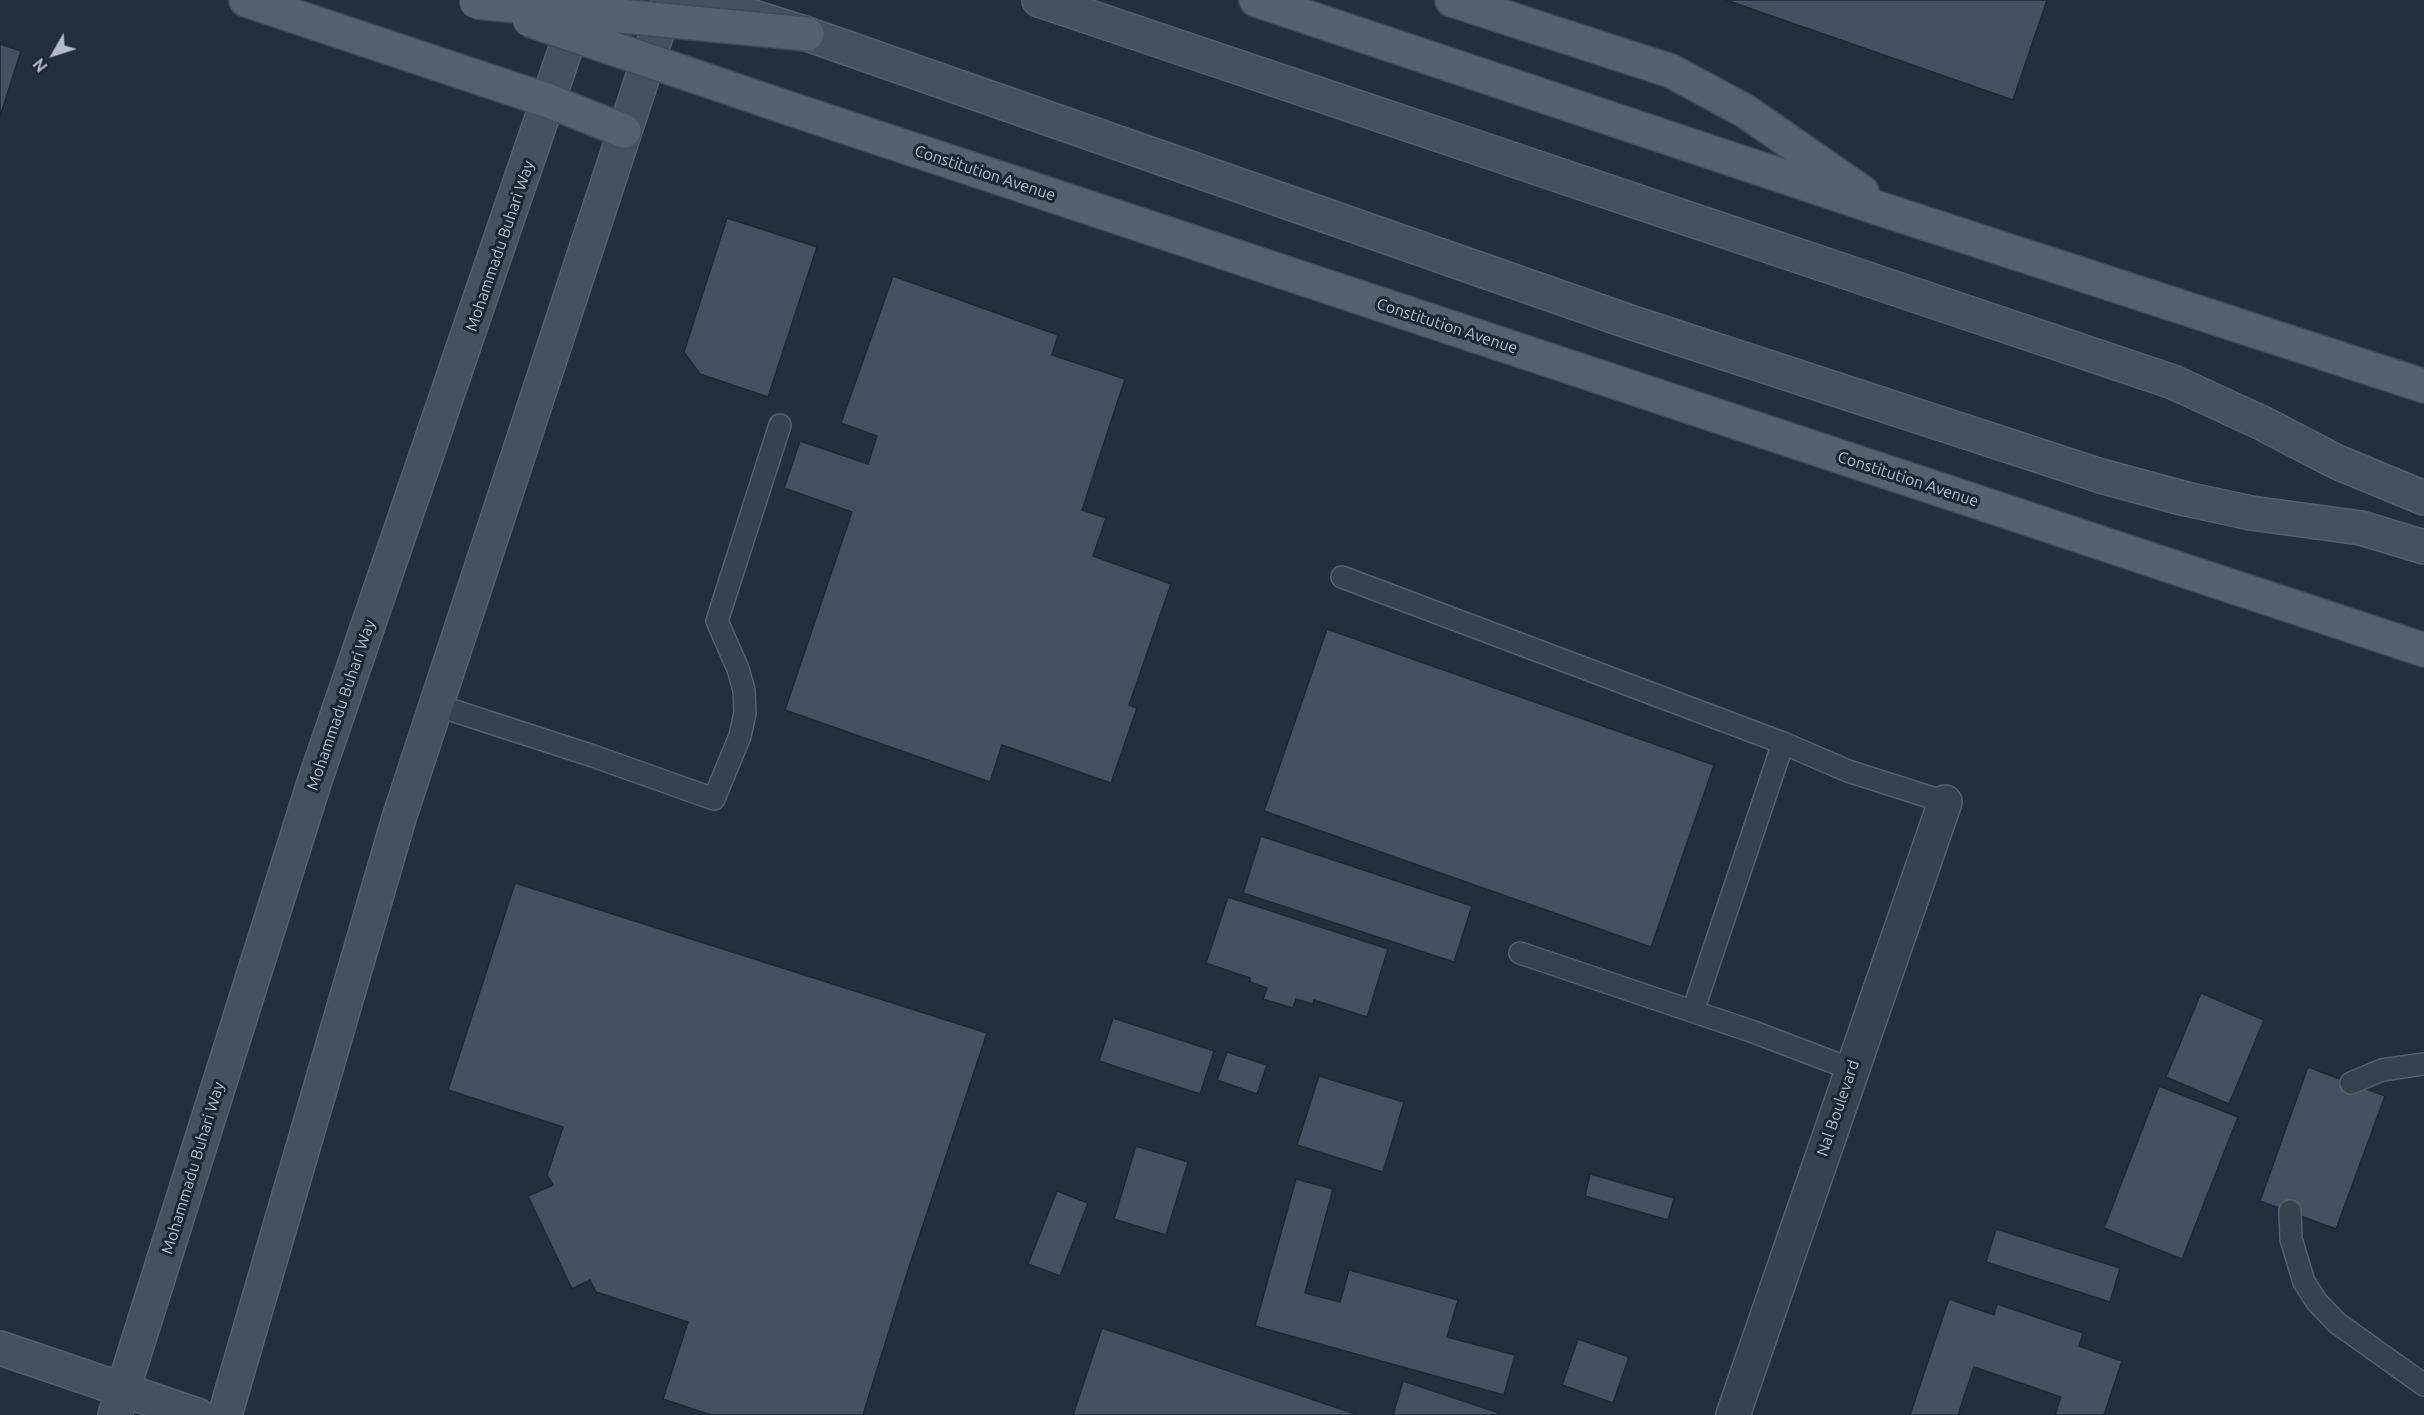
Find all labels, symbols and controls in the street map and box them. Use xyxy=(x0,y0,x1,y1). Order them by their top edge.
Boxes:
north arrow xyxy=(24,24,84,84)
text: N xyxy=(29,55,51,76)
street label: Constitution Avenue xyxy=(912,141,1058,205)
street label: Mohammadu Buhari Way xyxy=(462,158,538,334)
street label: Constitution Avenue xyxy=(1374,294,1520,358)
street label: Constitution Avenue xyxy=(1835,447,1981,511)
street label: Mohammadu Buhari Way xyxy=(303,617,379,793)
street label: Nal Boulevard xyxy=(1813,1057,1863,1159)
street label: Mohammadu Buhari Way xyxy=(158,1079,228,1257)

